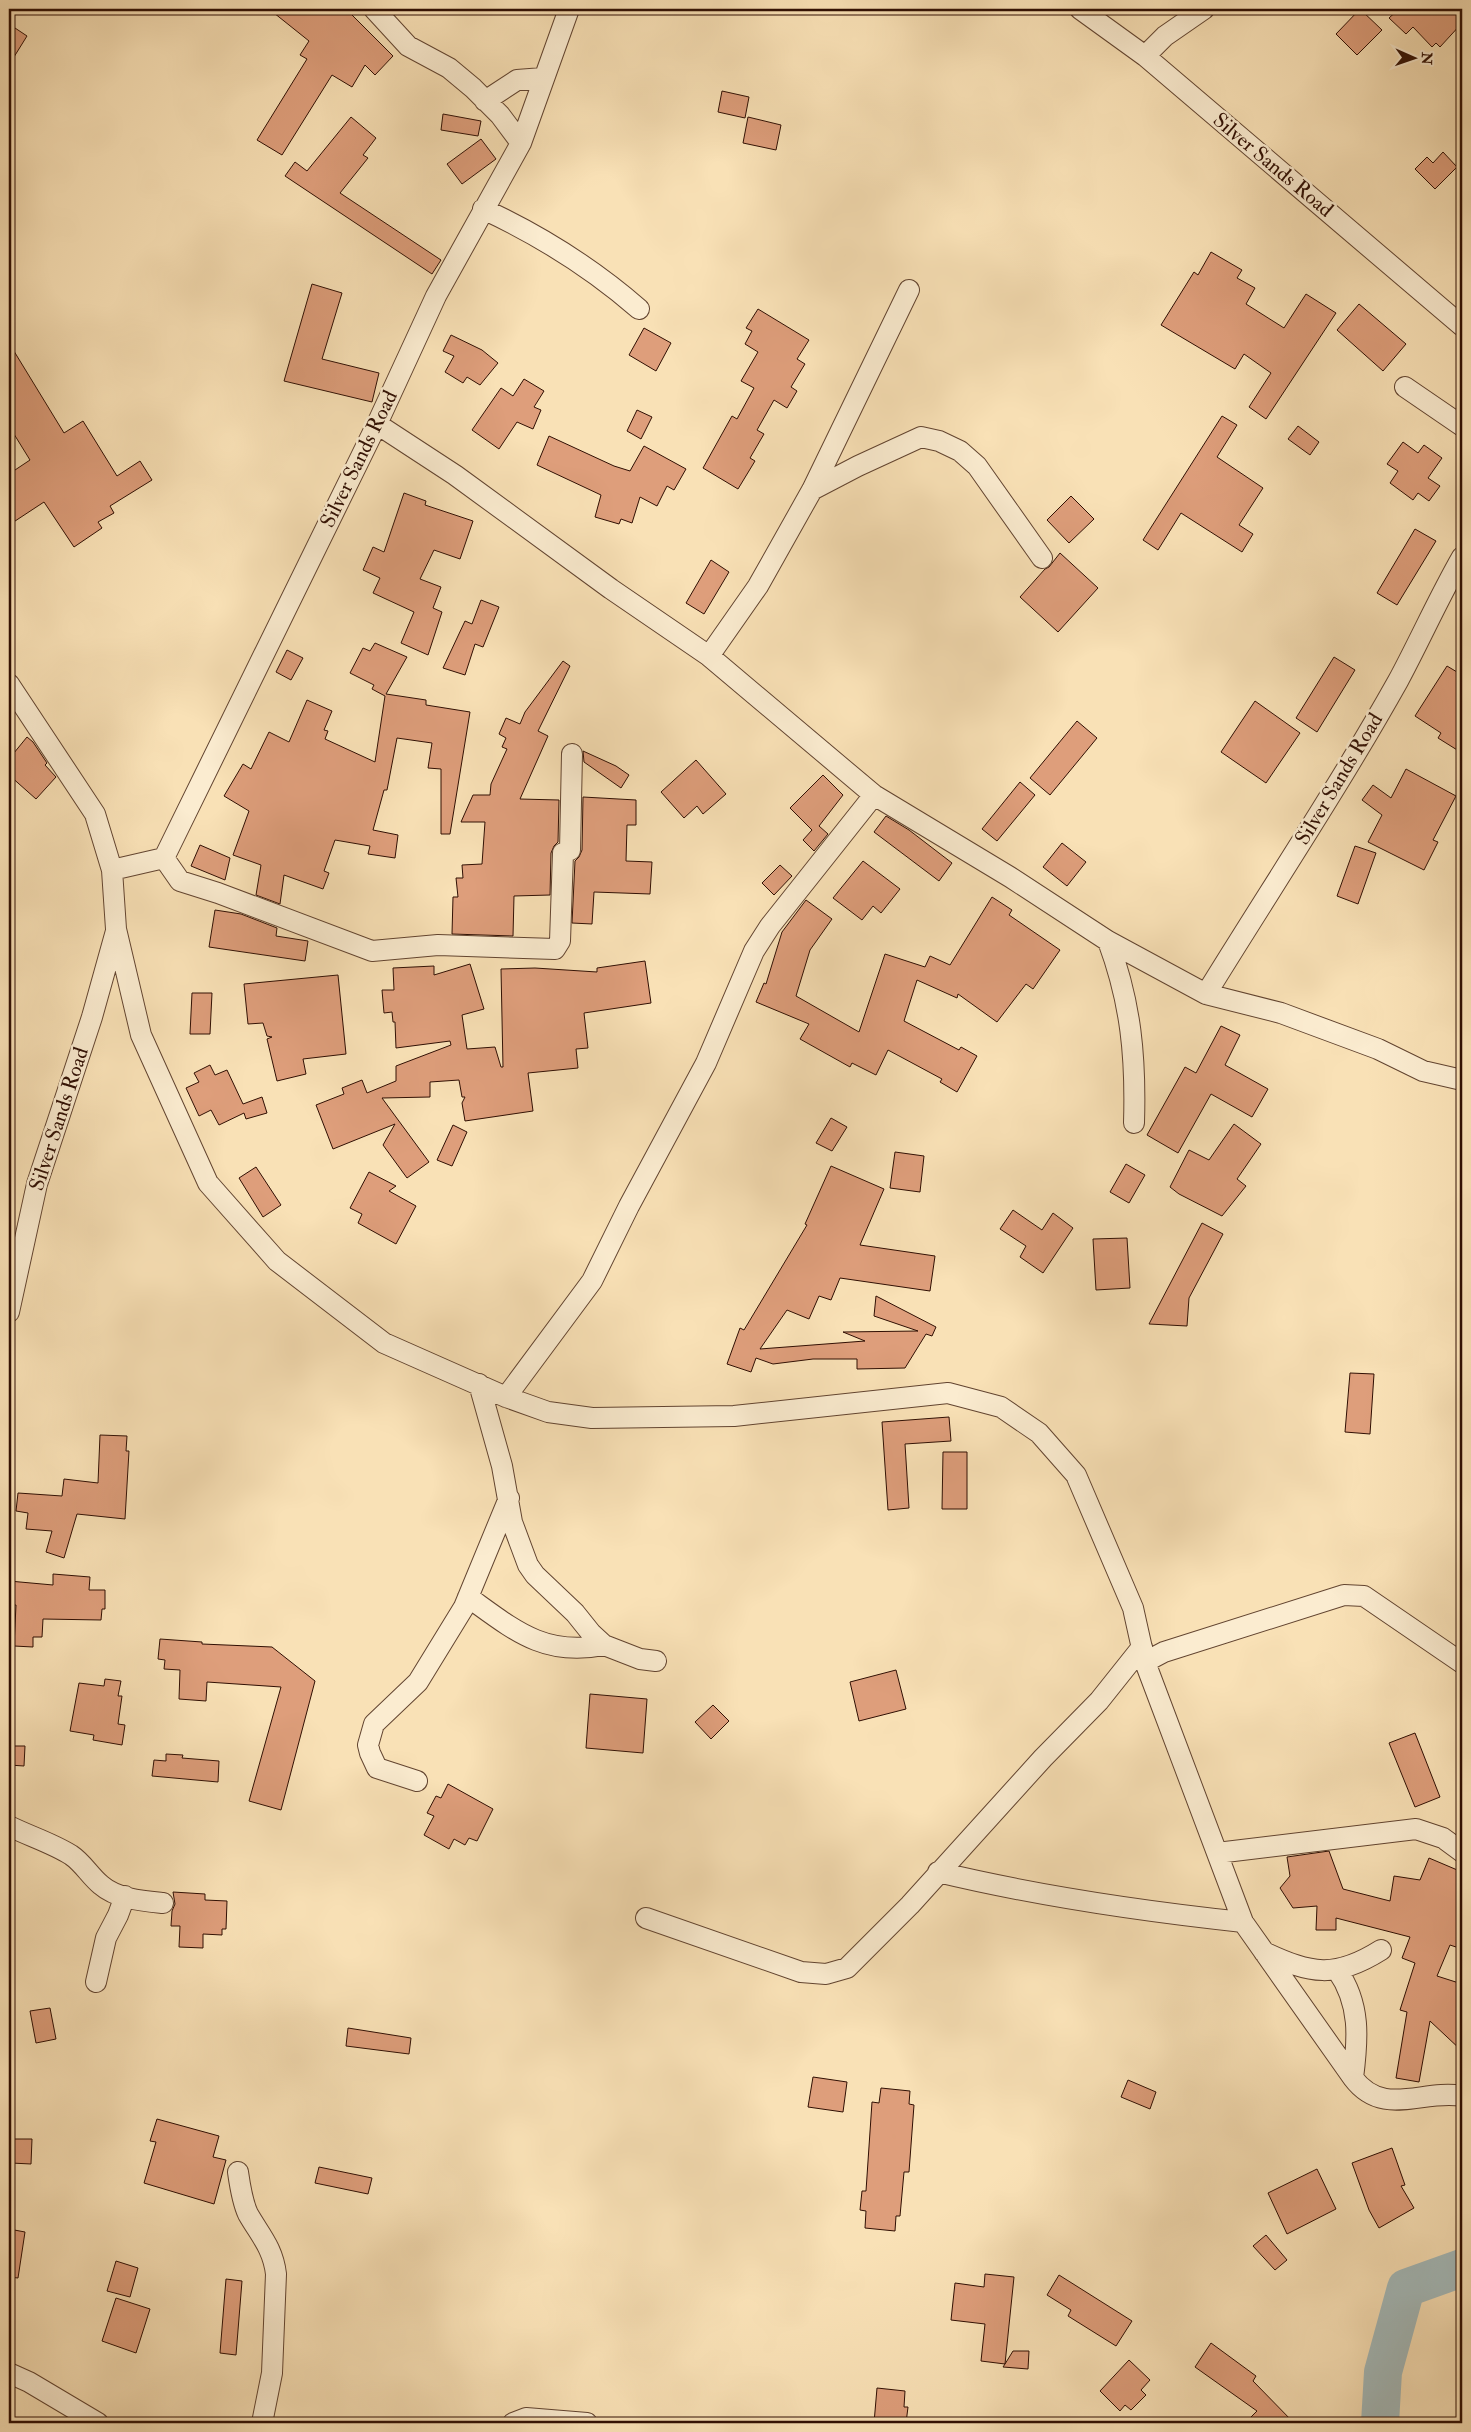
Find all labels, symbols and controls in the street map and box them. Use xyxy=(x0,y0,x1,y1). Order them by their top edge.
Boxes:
north arrow xyxy=(1388,32,1438,82)
text: N xyxy=(1418,51,1435,65)
street label: Silver Sands Road xyxy=(1207,107,1339,224)
street label: Silver Sands Road xyxy=(314,385,404,532)
street label: Silver Sands Road xyxy=(1289,707,1389,850)
street label: Silver Sands Road xyxy=(23,1043,95,1194)

